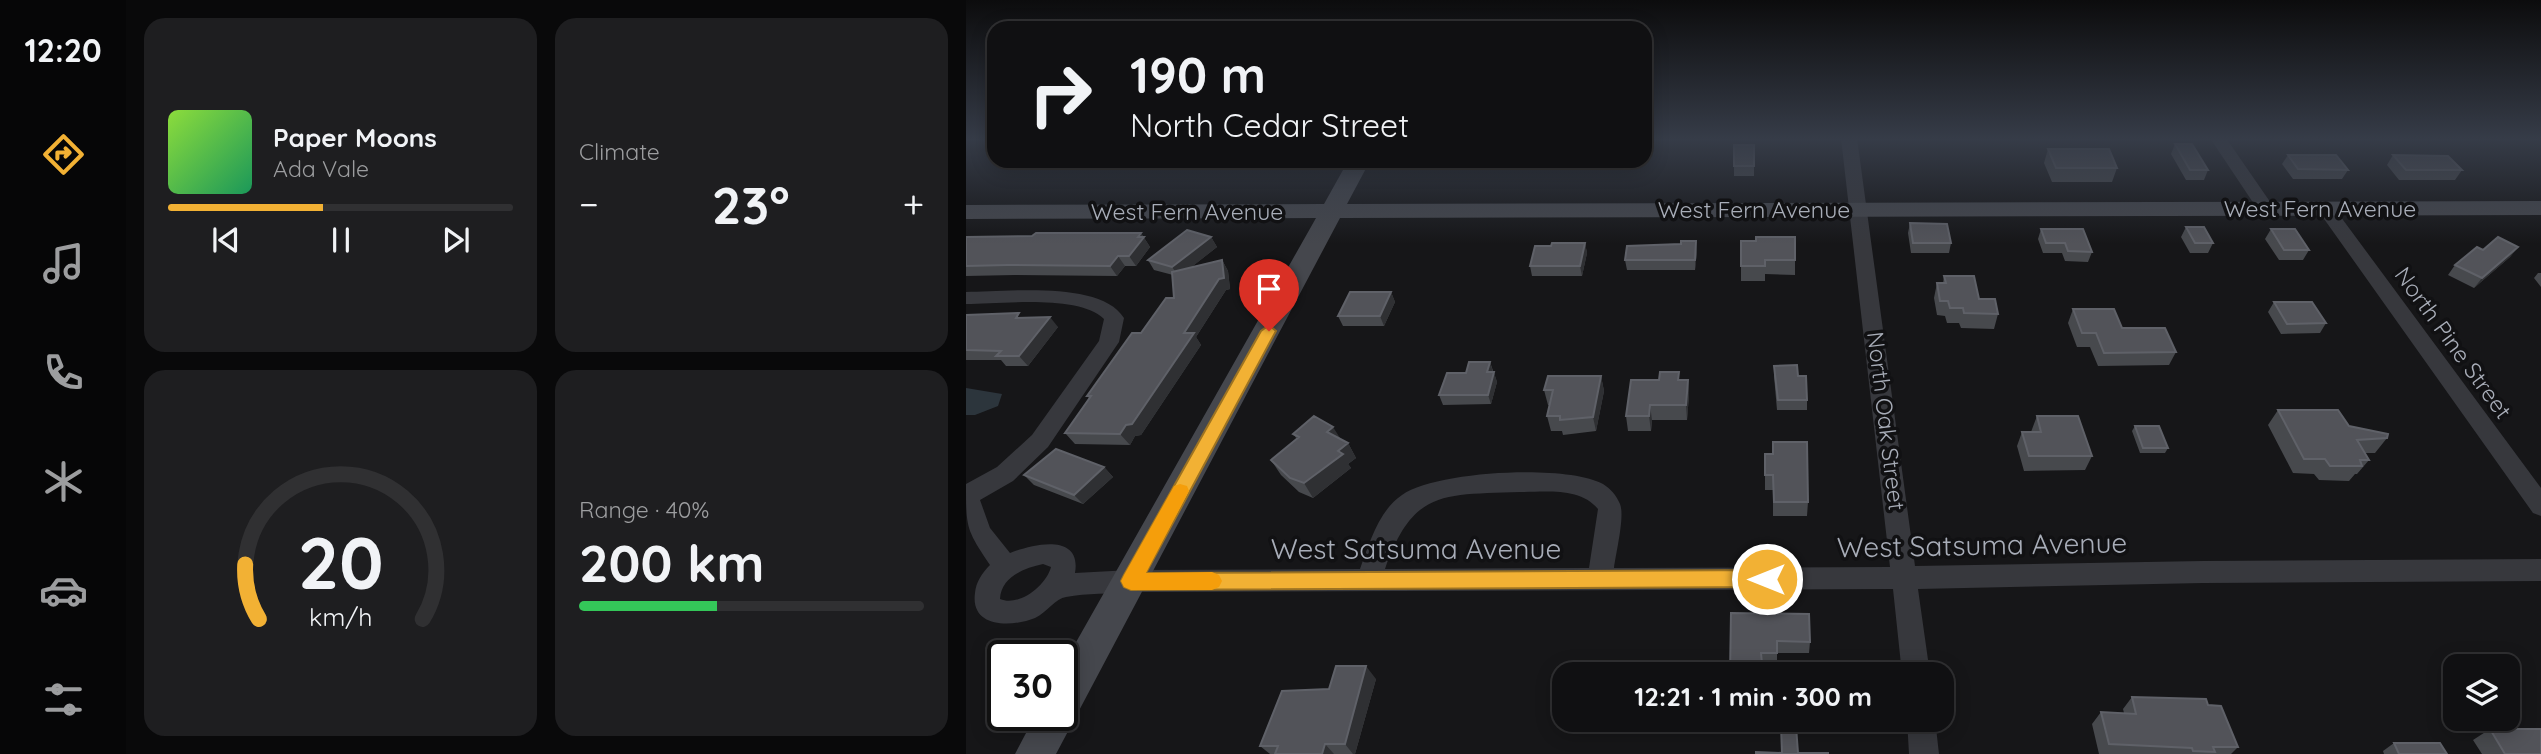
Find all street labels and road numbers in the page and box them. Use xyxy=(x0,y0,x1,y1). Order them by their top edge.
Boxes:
street label: West Fern Avenue xyxy=(2224,194,2416,223)
street label: West Fern Avenue xyxy=(1658,195,1850,224)
street label: West Fern Avenue xyxy=(1091,197,1283,226)
street label: North Pine Street xyxy=(2389,261,2518,424)
street label: North Oak Street xyxy=(1861,330,1912,512)
street label: West Satsuma Avenue xyxy=(1836,524,2128,565)
street label: West Satsuma Avenue xyxy=(1271,531,1561,566)

